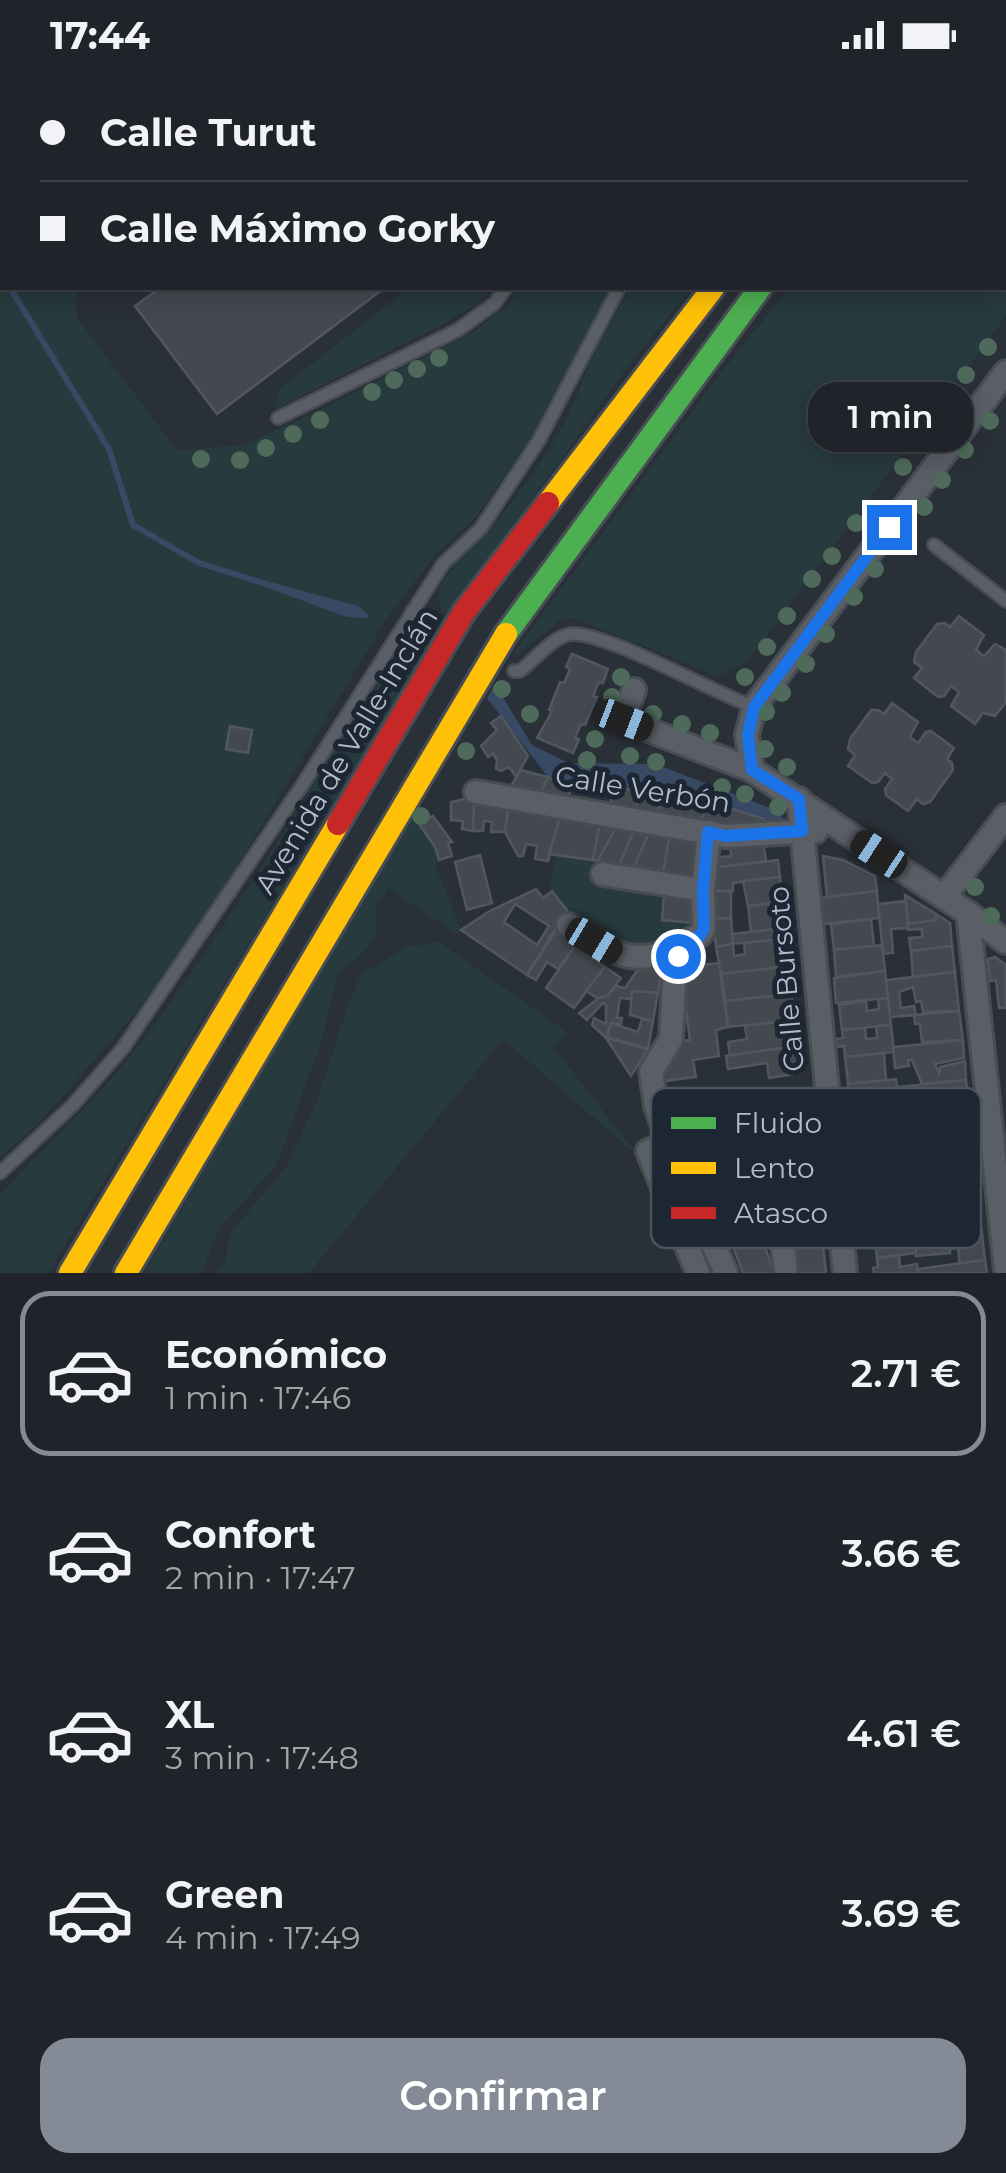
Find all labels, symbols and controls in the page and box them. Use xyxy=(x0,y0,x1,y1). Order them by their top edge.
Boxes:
text: 17:44 xyxy=(50,12,150,59)
text: Calle Turut xyxy=(100,109,317,156)
text: Calle Máximo Gorky xyxy=(100,205,495,252)
callout: 1 min xyxy=(806,382,972,452)
text: 1 min xyxy=(848,397,933,436)
route end xyxy=(867,505,912,550)
street label: Avenida de Valle-Inclán xyxy=(247,602,445,900)
car xyxy=(591,695,657,745)
street label: Calle Verbón xyxy=(553,758,733,820)
car xyxy=(846,825,912,883)
street label: Calle Bursoto xyxy=(761,885,811,1073)
car xyxy=(561,913,627,969)
route start xyxy=(656,934,701,979)
legend xyxy=(651,1088,981,1248)
text: Fluido xyxy=(734,1106,822,1140)
text: Lento xyxy=(734,1151,815,1185)
text: Atasco xyxy=(734,1196,828,1230)
icon: car xyxy=(45,1329,135,1419)
text: Económico xyxy=(165,1331,387,1378)
text: 2.71 € xyxy=(851,1350,961,1397)
text: 1 min · 17:46 xyxy=(165,1378,351,1417)
icon: car xyxy=(45,1509,135,1599)
text: Confort xyxy=(165,1511,316,1558)
text: 3.66 € xyxy=(841,1530,961,1577)
text: 2 min · 17:47 xyxy=(165,1558,356,1597)
icon: car xyxy=(45,1689,135,1779)
text: XL xyxy=(165,1691,214,1738)
text: 4.61 € xyxy=(846,1710,961,1757)
text: 3 min · 17:48 xyxy=(165,1738,359,1777)
icon: car xyxy=(45,1869,135,1959)
text: Green xyxy=(165,1871,285,1918)
text: 3.69 € xyxy=(841,1890,961,1937)
text: 4 min · 17:49 xyxy=(165,1918,361,1957)
button: Confirmar xyxy=(40,2038,966,2153)

